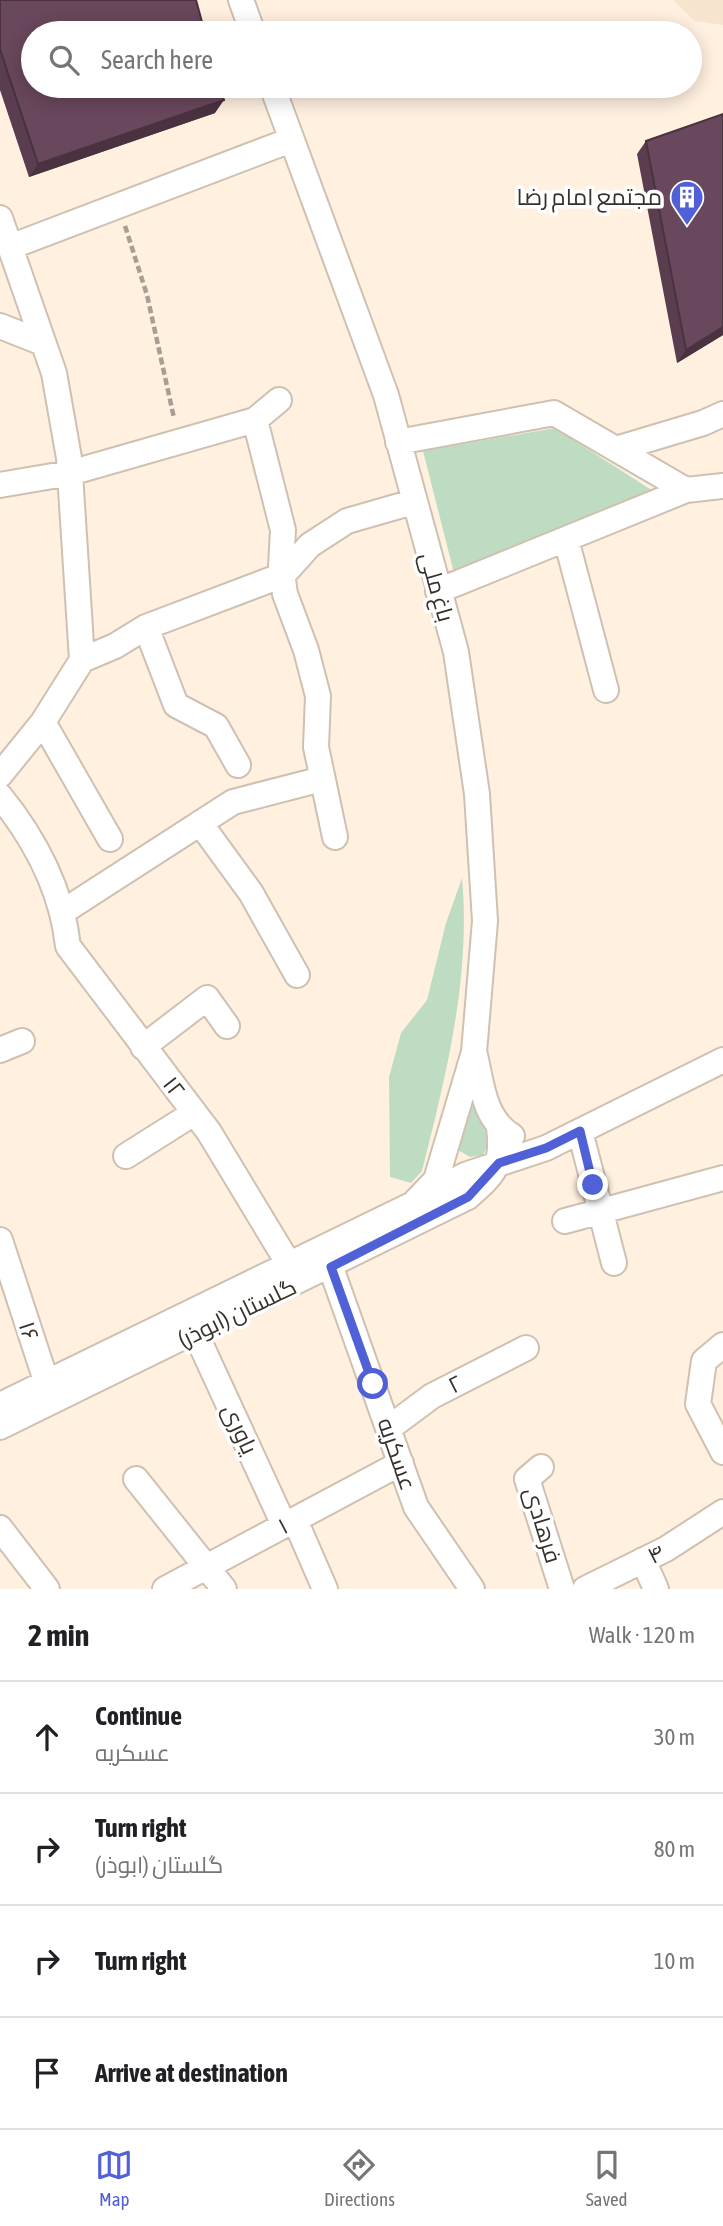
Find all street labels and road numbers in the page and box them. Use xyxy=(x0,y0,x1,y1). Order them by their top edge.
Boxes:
street label: باغ ملی xyxy=(412,549,459,626)
street label: ۱۲ xyxy=(158,1071,190,1103)
street label: گلستان (ابوذر) xyxy=(174,1273,301,1354)
street label: ۱۶ xyxy=(14,1318,44,1344)
street label: ۲ xyxy=(444,1370,466,1398)
street label: یاوری xyxy=(216,1400,263,1459)
street label: عسکریه xyxy=(373,1414,421,1494)
street label: فرهادی xyxy=(518,1484,567,1566)
street label: ۱ xyxy=(274,1513,292,1539)
street label: ۴ xyxy=(643,1539,669,1569)

